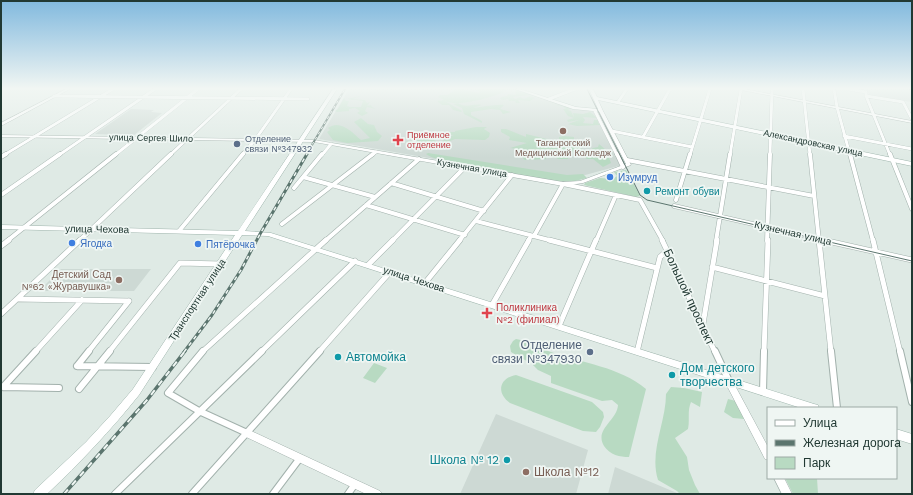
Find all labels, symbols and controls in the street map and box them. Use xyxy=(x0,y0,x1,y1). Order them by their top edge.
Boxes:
marker: Таганрогский Медицинский Колледж xyxy=(558,126,568,136)
street label: Александровская улица xyxy=(763,128,863,158)
place label: Приёмное отделение xyxy=(407,130,451,150)
street label: улица Сергея Шило xyxy=(109,132,193,144)
place label: Отделение связи №347932 xyxy=(245,134,312,154)
marker: Приёмное отделение xyxy=(392,134,404,146)
place label: Таганрогский Медицинский Колледж xyxy=(515,138,611,158)
marker: Отделение связи №347932 xyxy=(232,139,242,149)
street label: Кузнечная улица xyxy=(436,157,508,179)
marker: Изумруд xyxy=(605,172,615,182)
place label: Изумруд xyxy=(618,172,658,183)
marker: Ремонт обуви xyxy=(642,186,652,196)
place label: Ремонт обуви xyxy=(655,186,720,197)
street label: Кузнечная улица xyxy=(753,219,833,247)
street label: улица Чехова xyxy=(65,223,130,235)
marker: Ягодка xyxy=(67,238,77,248)
place label: Ягодка xyxy=(80,238,112,249)
marker: Пятёрочка xyxy=(193,239,203,249)
place label: Пятёрочка xyxy=(206,239,255,250)
street label: Большой проспект xyxy=(661,247,718,348)
street label: Транспортная улица xyxy=(166,257,228,343)
street label: улица Чехова xyxy=(382,264,447,294)
place label: Детский Сад №62 «Журавушка» xyxy=(21,269,111,292)
marker: Детский Сад №62 «Журавушка» xyxy=(114,275,124,285)
place label: Поликлиника №2 (филиал) xyxy=(496,302,560,325)
marker: Поликлиника №2 (филиал) xyxy=(481,307,493,319)
place label: Отделение связи №347930 xyxy=(492,338,582,366)
marker: Отделение связи №347930 xyxy=(585,347,595,357)
place label: Автомойка xyxy=(346,350,406,364)
marker: Автомойка xyxy=(333,352,343,362)
place label: Дом детского творчества xyxy=(680,361,755,389)
marker: Дом детского творчества xyxy=(667,370,677,380)
legend xyxy=(767,407,897,479)
text: Улица xyxy=(803,416,837,430)
text: Железная дорога xyxy=(803,436,901,450)
place label: Школа № 12 xyxy=(430,453,499,467)
marker: Школа № 12 xyxy=(502,455,512,465)
text: Парк xyxy=(803,456,831,470)
place label: Школа №12 xyxy=(534,465,599,479)
marker: Школа №12 xyxy=(521,467,531,477)

